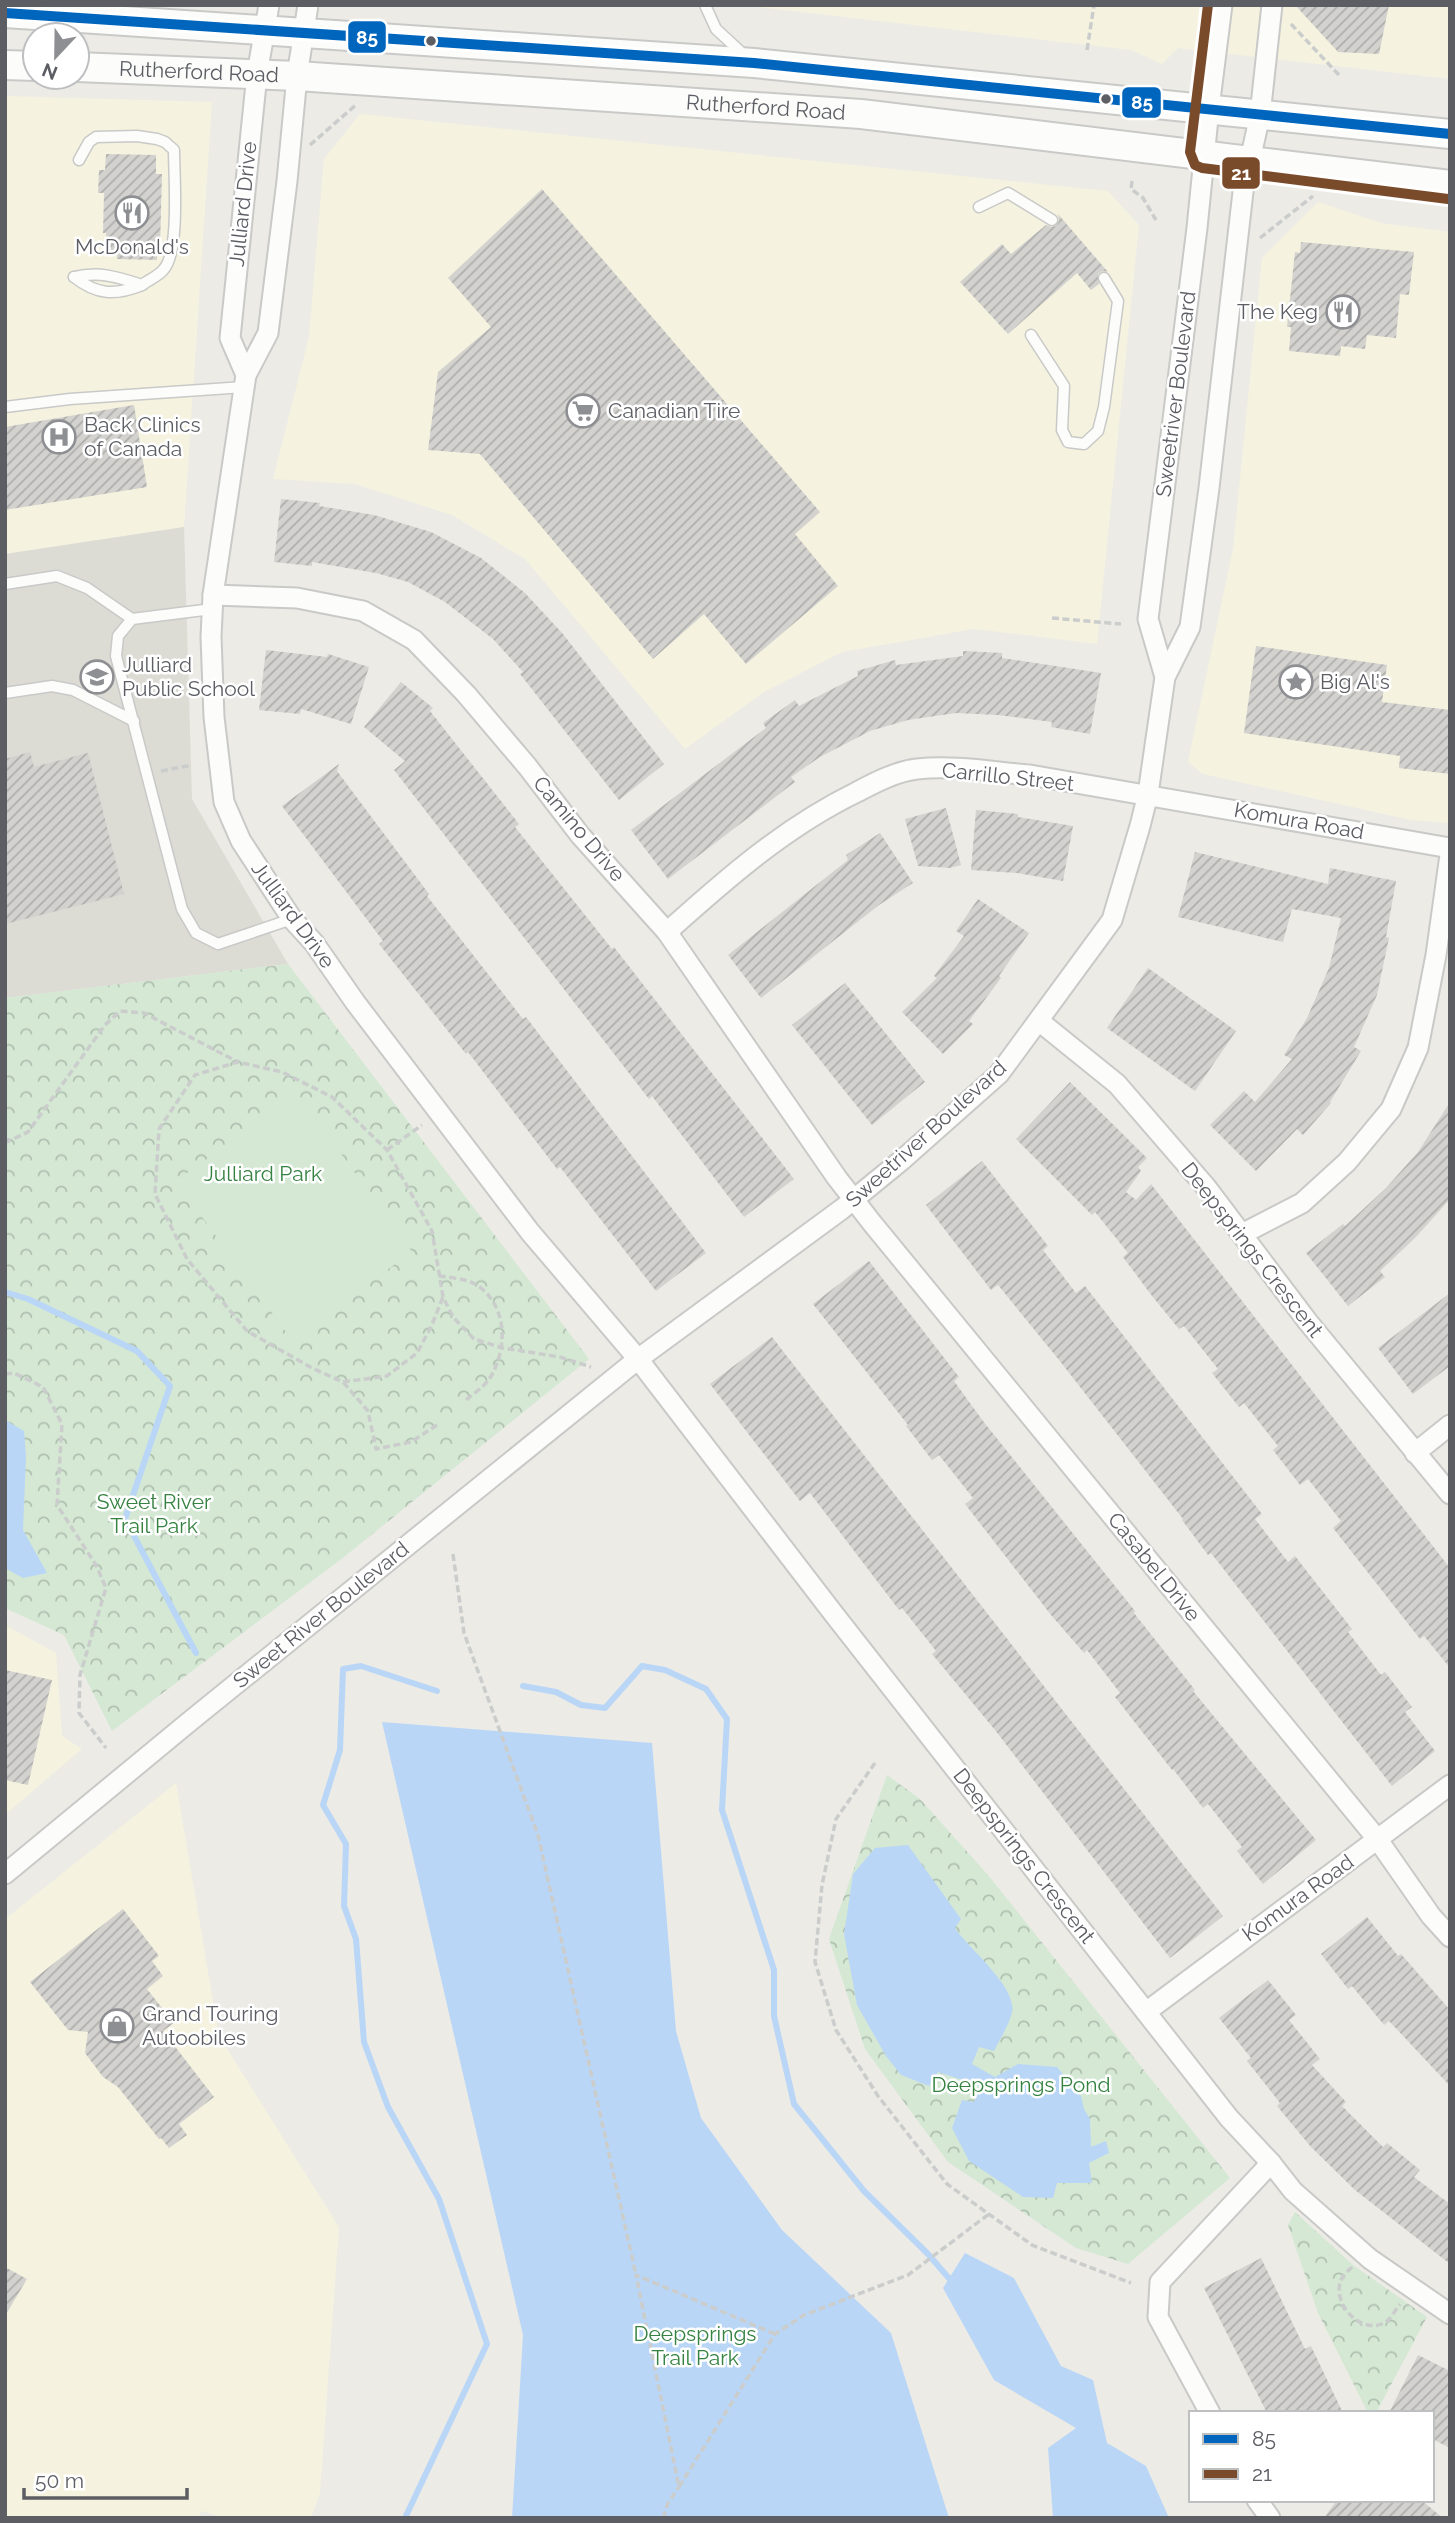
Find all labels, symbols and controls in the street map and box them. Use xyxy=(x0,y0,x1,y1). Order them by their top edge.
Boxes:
line badge: 85 xyxy=(347,20,387,54)
north arrow xyxy=(21,21,91,91)
text: 85 xyxy=(356,26,378,48)
unlabelled marker xyxy=(424,34,438,48)
street label: Rutherford Road xyxy=(118,56,279,87)
text: N xyxy=(39,59,60,85)
line badge: 85 xyxy=(1121,86,1162,119)
street label: Rutherford Road xyxy=(685,89,846,125)
text: 85 xyxy=(1131,91,1153,113)
unlabelled marker xyxy=(1099,92,1113,106)
street label: Julliard Drive xyxy=(224,140,261,268)
line badge: 21 xyxy=(1221,156,1261,190)
text: 21 xyxy=(1231,162,1251,184)
restaurant icon: McDonald's xyxy=(113,194,151,232)
place label: McDonald's xyxy=(75,234,189,259)
street label: Sweetriver Boulevard xyxy=(1150,290,1201,498)
restaurant icon: The Keg xyxy=(1324,293,1362,331)
place label: The Keg xyxy=(1237,299,1318,324)
supermarket icon: Canadian Tire xyxy=(564,392,602,430)
place label: Canadian Tire xyxy=(608,398,740,423)
place label: Back Clinics of Canada xyxy=(84,412,201,461)
hospital icon: Back Clinics of Canada xyxy=(40,418,78,456)
place label: Julliard Public School xyxy=(122,652,255,701)
school or university icon: Julliard Public School xyxy=(78,658,116,696)
place icon: Big Al's xyxy=(1277,663,1315,701)
place label: Big Al's xyxy=(1320,669,1390,694)
street label: Carrillo Street xyxy=(941,757,1075,796)
street label: Camino Drive xyxy=(528,771,631,886)
street label: Komura Road xyxy=(1232,797,1366,844)
street label: Julliard Drive xyxy=(246,857,340,973)
street label: Sweetriver Boulevard xyxy=(840,1055,1011,1212)
street label: Deepsprings Crescent xyxy=(1176,1157,1328,1342)
park label: Julliard Park xyxy=(204,1161,322,1186)
park label: Sweet River Trail Park xyxy=(97,1489,212,1538)
street label: Casabel Drive xyxy=(1103,1507,1206,1626)
street label: Sweet River Boulevard xyxy=(228,1536,414,1693)
street label: Deepsprings Crescent xyxy=(948,1763,1100,1948)
street label: Komura Road xyxy=(1237,1849,1358,1946)
place label: Grand Touring Autoobiles xyxy=(142,2001,278,2050)
shop icon: Grand Touring Autoobiles xyxy=(98,2007,136,2045)
park label: Deepsprings Pond xyxy=(931,2072,1111,2097)
park label: Deepsprings Trail Park xyxy=(633,2321,757,2370)
legend xyxy=(1189,2411,1434,2502)
text: 85 xyxy=(1252,2426,1276,2451)
scale bar xyxy=(24,2456,187,2500)
text: 21 xyxy=(1252,2461,1272,2486)
text: 50 m xyxy=(35,2468,84,2493)

